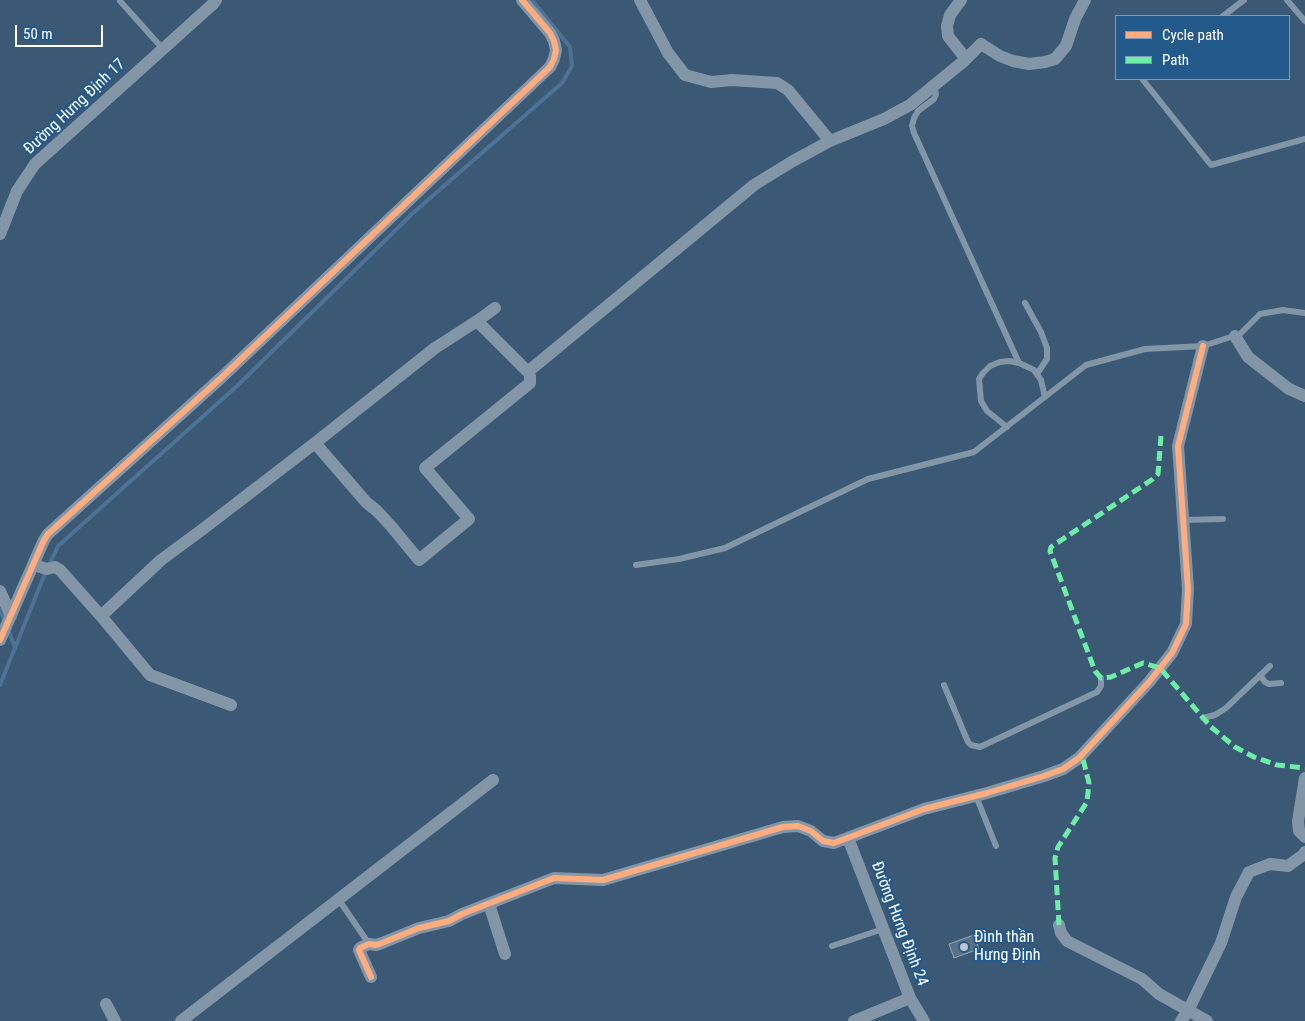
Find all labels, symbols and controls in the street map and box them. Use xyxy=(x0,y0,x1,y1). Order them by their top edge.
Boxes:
scale bar xyxy=(18,15,105,47)
legend xyxy=(1115,15,1290,80)
text: 50 m xyxy=(23,25,53,43)
text: Cycle path xyxy=(1162,26,1224,44)
text: Path xyxy=(1162,51,1189,69)
street label: Đường Hưng Định 17 xyxy=(20,55,130,159)
street label: Đường Hưng Định 24 xyxy=(866,859,932,989)
place label: Đình thần Hưng Định xyxy=(974,928,1041,966)
marker: Đình thần Hưng Định xyxy=(958,941,970,953)

